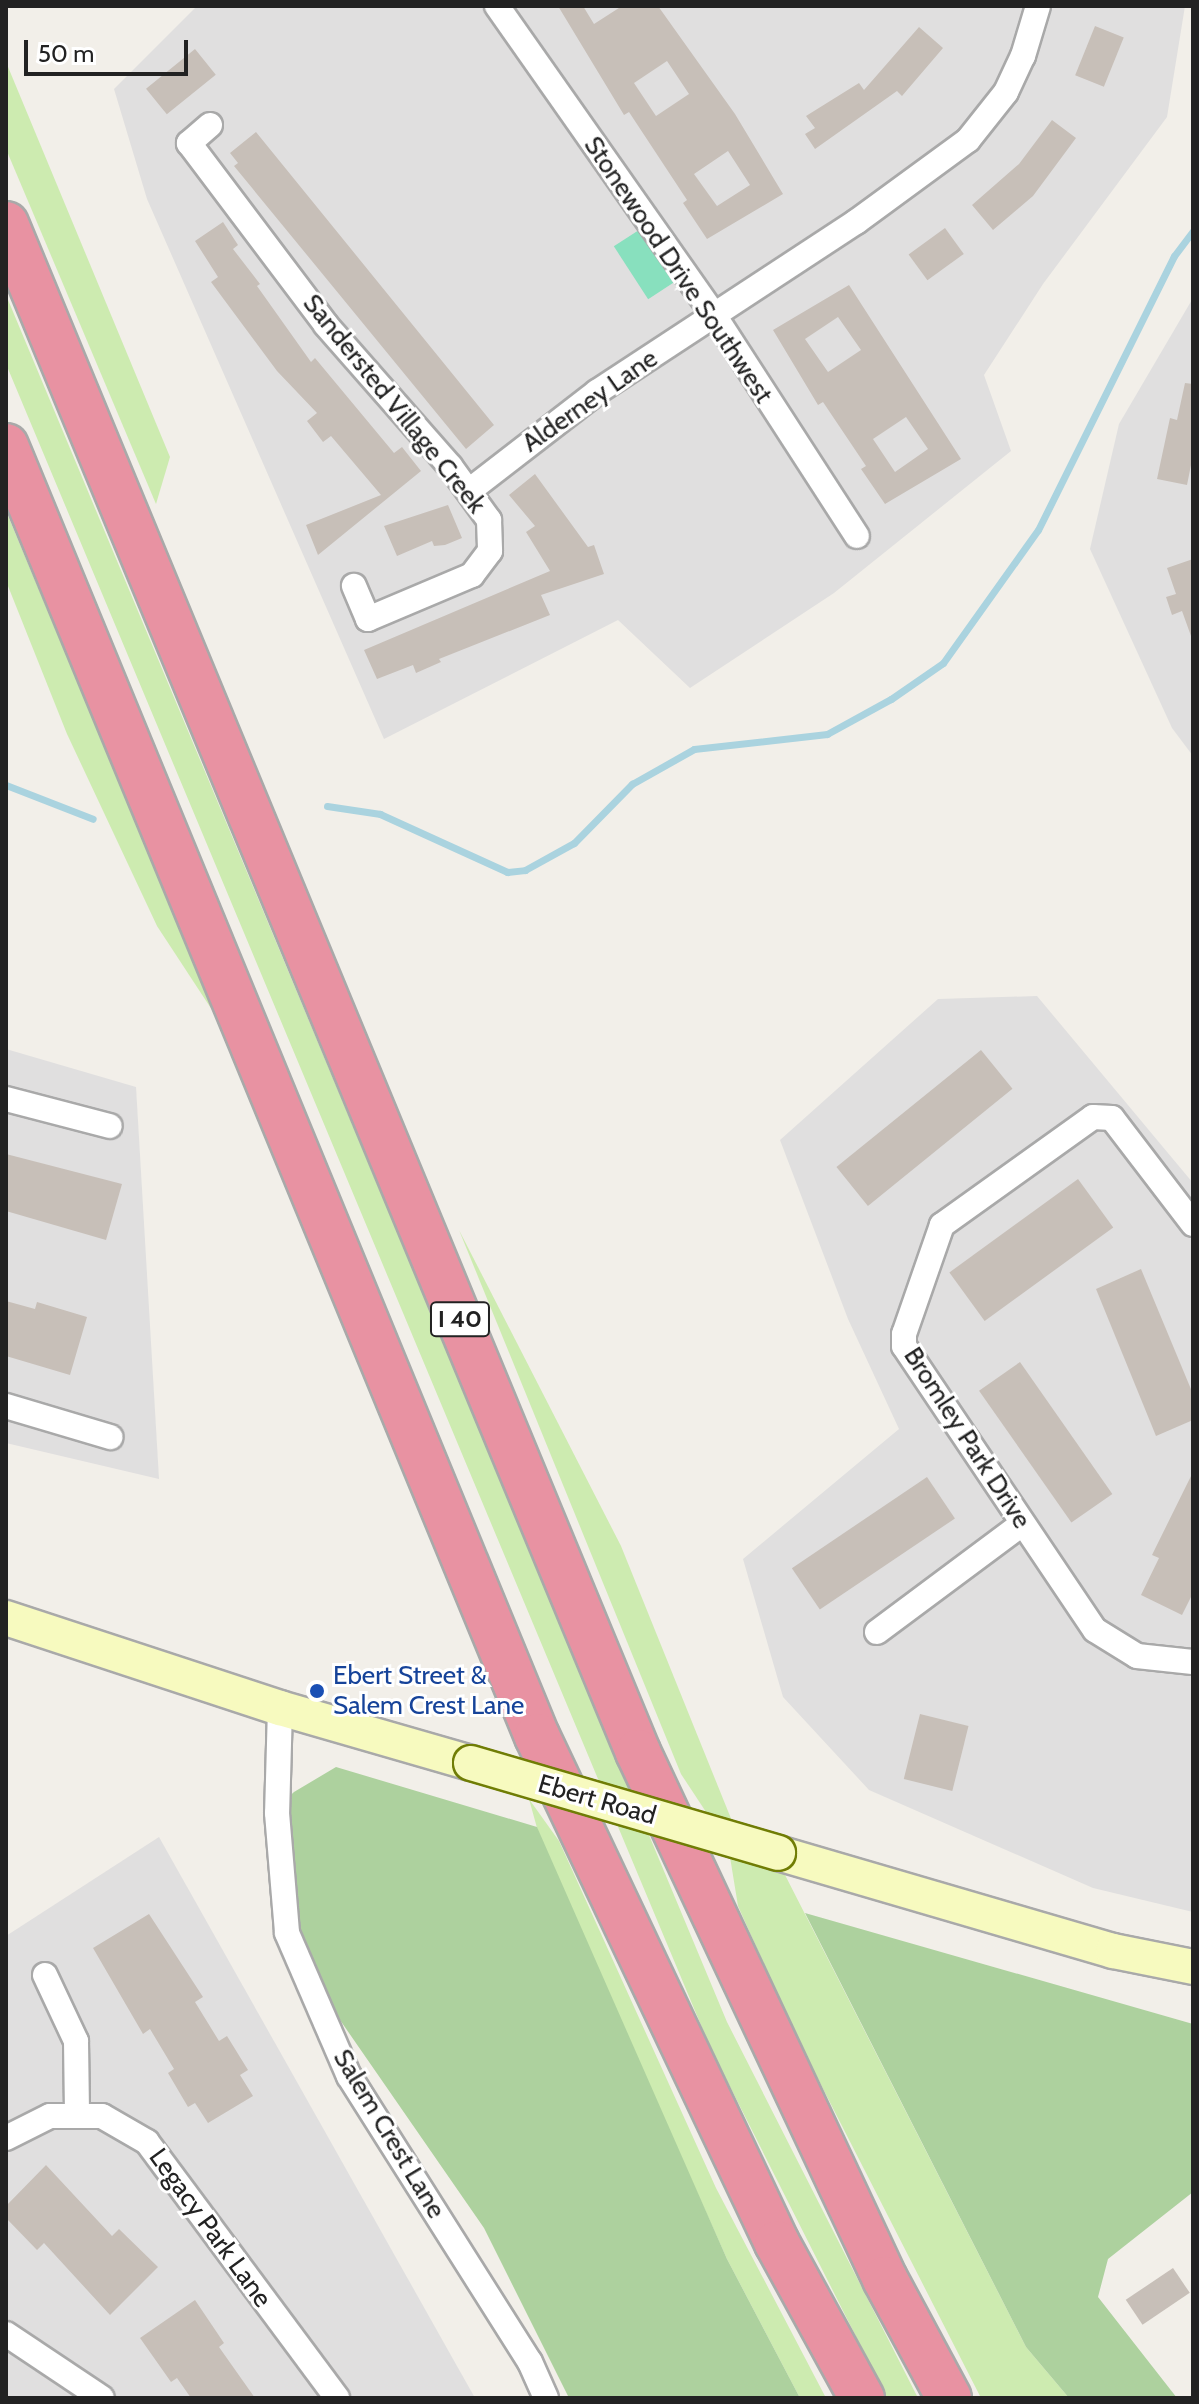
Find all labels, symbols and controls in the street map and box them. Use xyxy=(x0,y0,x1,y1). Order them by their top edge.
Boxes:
scale bar xyxy=(28,24,192,74)
text: 50 m xyxy=(38,39,94,68)
street label: Stonewood Drive Southwest xyxy=(577,131,779,409)
street label: Sandersted Village Creek xyxy=(296,288,492,520)
street label: Alderney Lane xyxy=(516,343,664,459)
road number: I 40 xyxy=(428,1299,492,1339)
street label: Bromley Park Drive xyxy=(897,1342,1037,1534)
place label: Ebert Street & Salem Crest Lane xyxy=(333,1660,524,1722)
marker: Ebert Street & Salem Crest Lane xyxy=(308,1682,326,1700)
street label: Ebert Road xyxy=(534,1768,660,1832)
street label: Salem Crest Lane xyxy=(326,2044,452,2224)
street label: Legacy Park Lane xyxy=(142,2143,278,2313)

